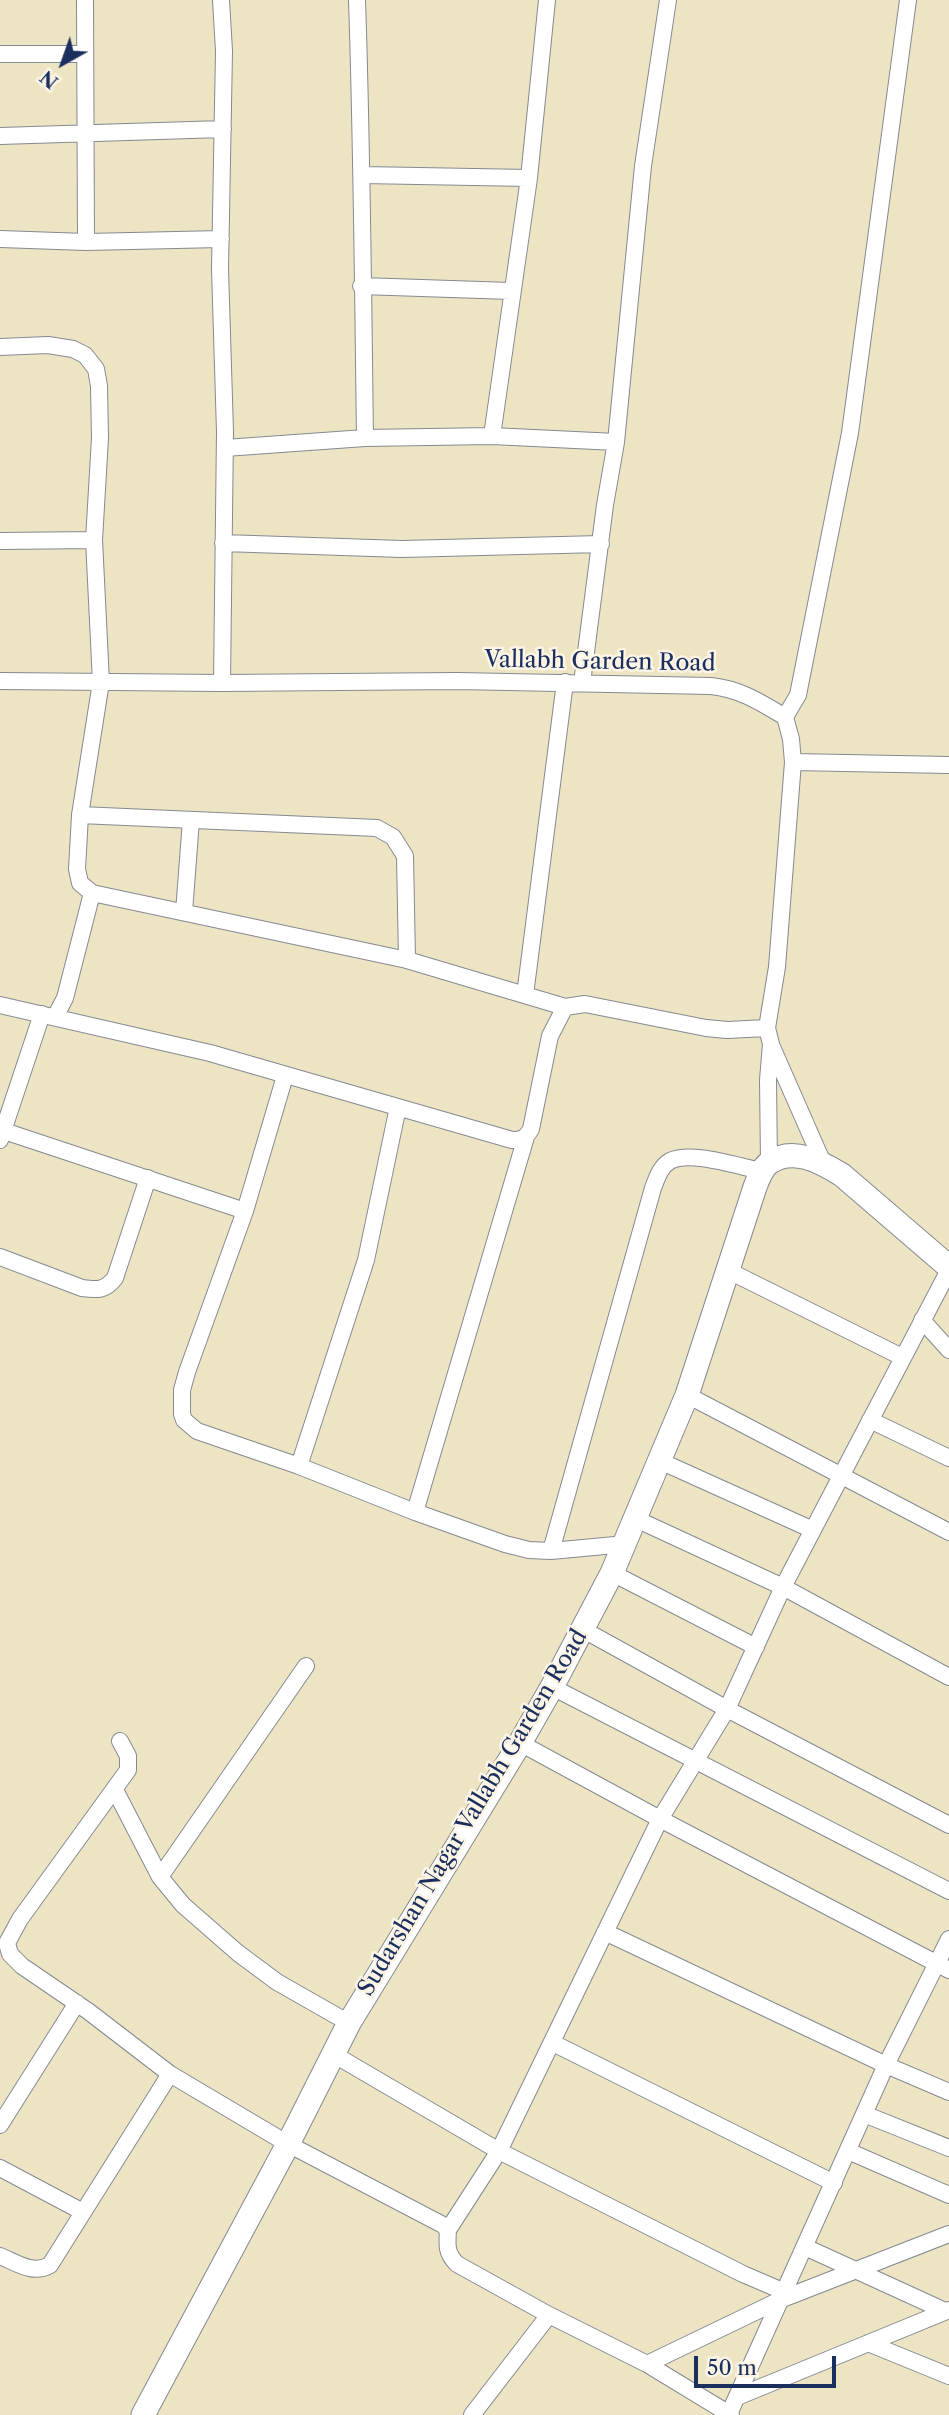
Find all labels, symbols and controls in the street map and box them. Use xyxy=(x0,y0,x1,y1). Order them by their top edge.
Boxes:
north arrow xyxy=(28,28,98,98)
text: N xyxy=(35,65,63,94)
street label: Vallabh Garden Road xyxy=(484,646,716,678)
street label: Sudarshan Nagar Vallabh Garden Road xyxy=(352,1625,594,2001)
scale bar xyxy=(697,2342,839,2386)
text: 50 m xyxy=(707,2355,757,2380)

